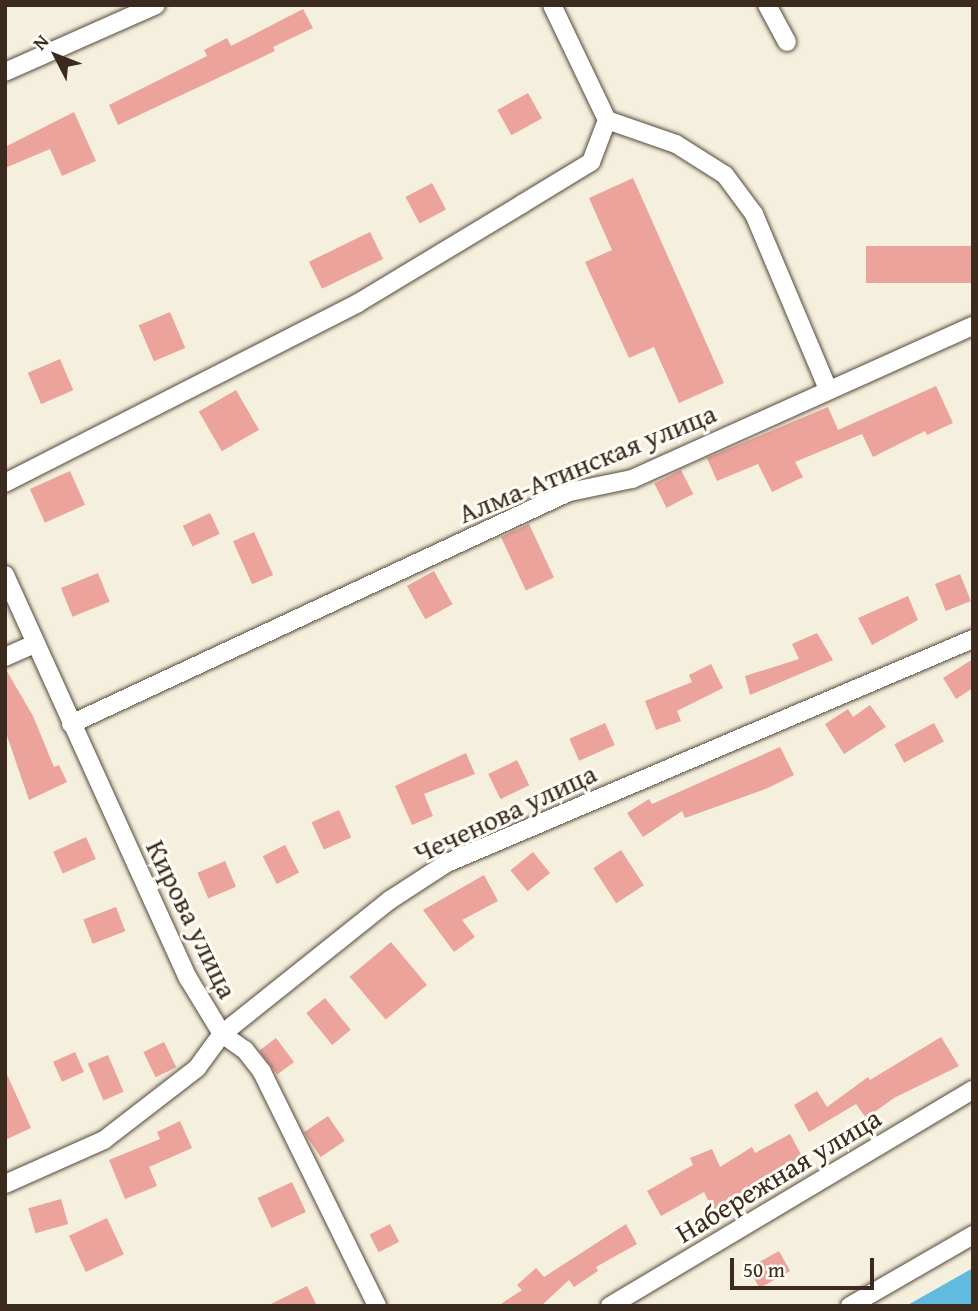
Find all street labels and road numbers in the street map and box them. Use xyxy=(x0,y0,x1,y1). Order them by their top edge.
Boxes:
street label: Алма-Атинская улица xyxy=(453,396,721,530)
street label: Чеченова улица xyxy=(408,756,602,870)
street label: Кирова улица xyxy=(139,834,245,1004)
street label: Набережная улица xyxy=(669,1100,887,1250)

